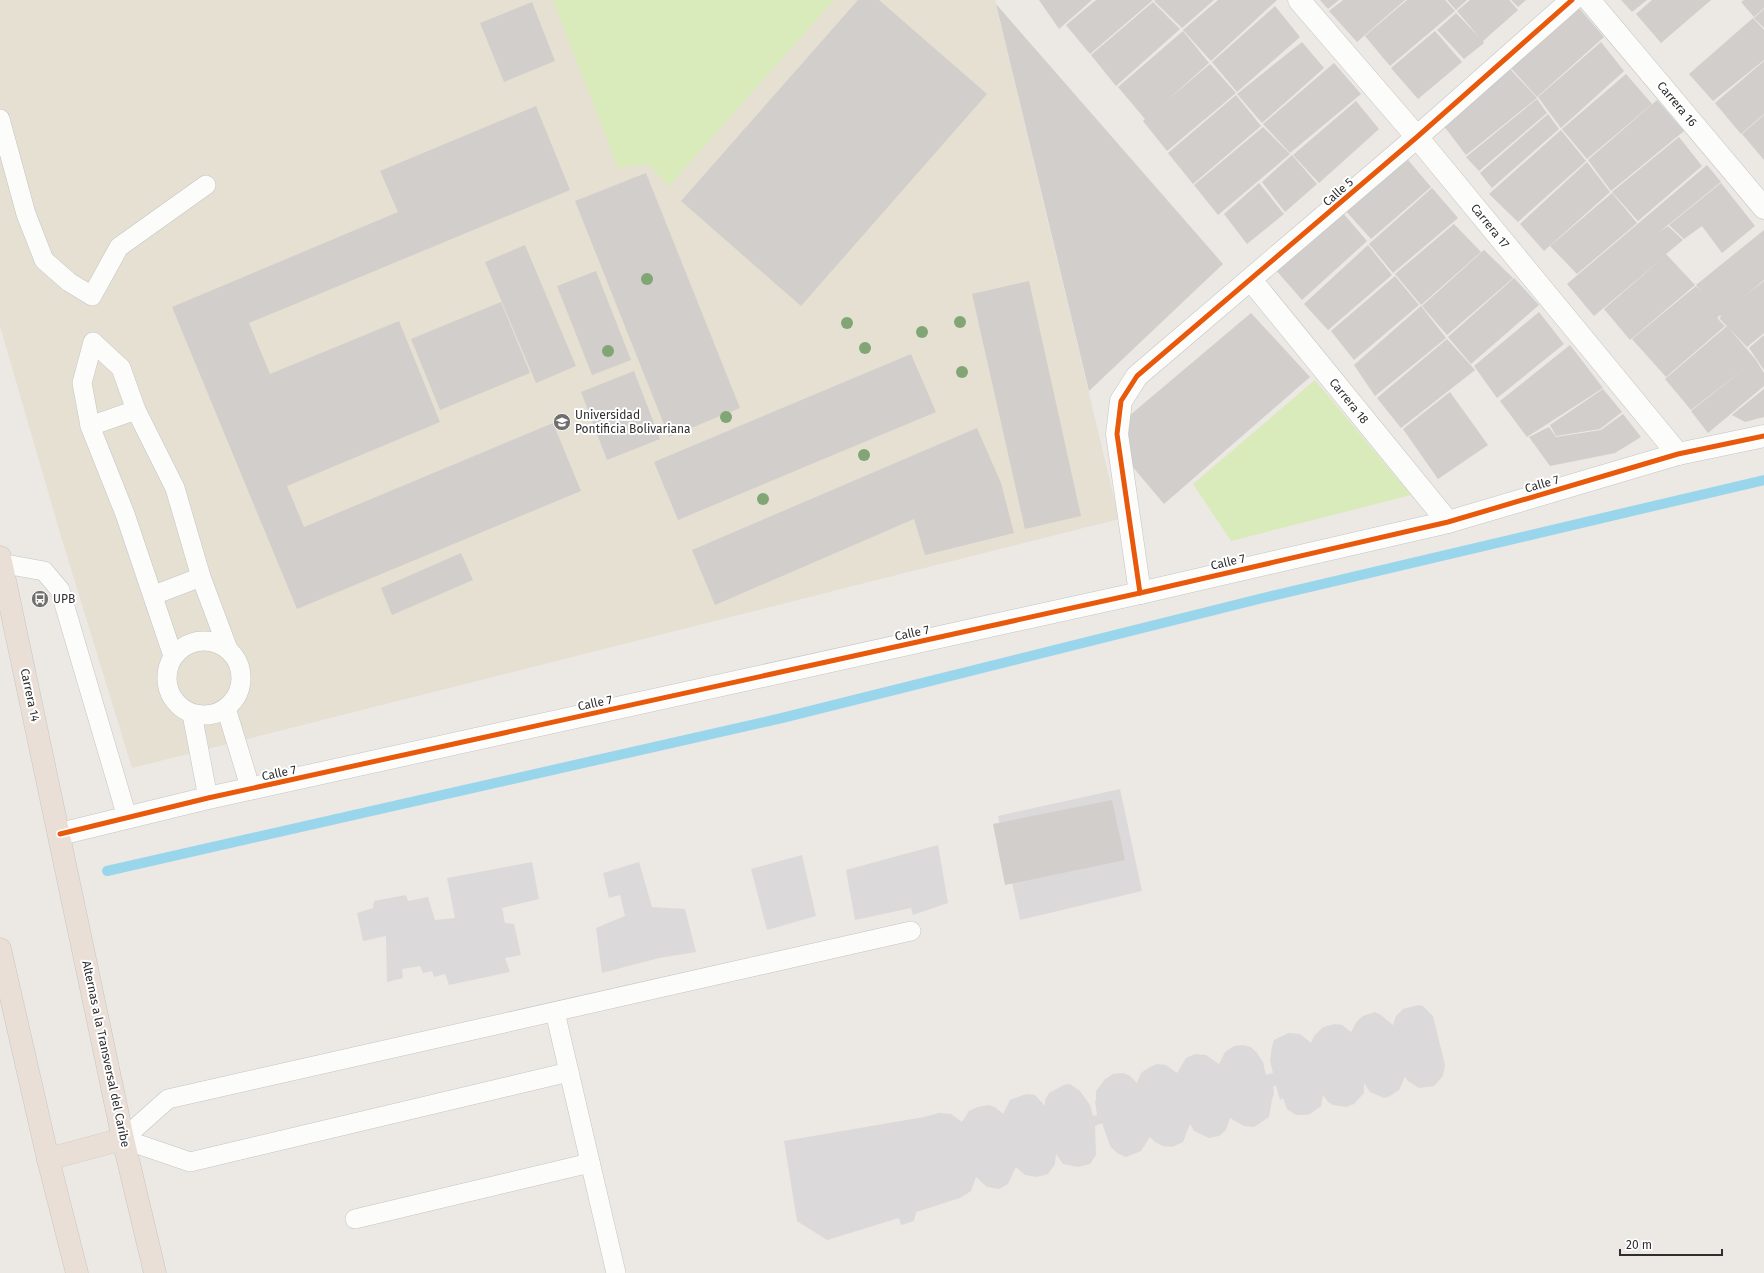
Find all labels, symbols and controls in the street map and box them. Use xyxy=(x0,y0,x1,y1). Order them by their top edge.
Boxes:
street label: Carrera 16 xyxy=(1654,79,1700,129)
street label: Calle 5 xyxy=(1320,175,1356,209)
street label: Carrera 17 xyxy=(1468,201,1512,251)
street label: Carrera 18 xyxy=(1326,375,1372,427)
place label: Universidad Pontificia Bolivariana xyxy=(575,408,691,436)
school or university icon: Universidad Pontificia Bolivariana xyxy=(552,412,572,432)
street label: Calle 7 xyxy=(1523,472,1561,496)
street label: Calle 7 xyxy=(1209,551,1247,573)
bus stop icon: UPB xyxy=(30,589,50,609)
place label: UPB xyxy=(53,592,75,606)
street label: Calle 7 xyxy=(893,623,931,643)
street label: Carrera 14 xyxy=(18,667,43,724)
street label: Calle 7 xyxy=(576,693,614,713)
street label: Calle 7 xyxy=(260,763,298,783)
street label: Alternas a la Transversal del Caribe xyxy=(79,959,133,1149)
scale bar xyxy=(1620,1231,1722,1257)
text: 20 m xyxy=(1626,1238,1652,1252)

